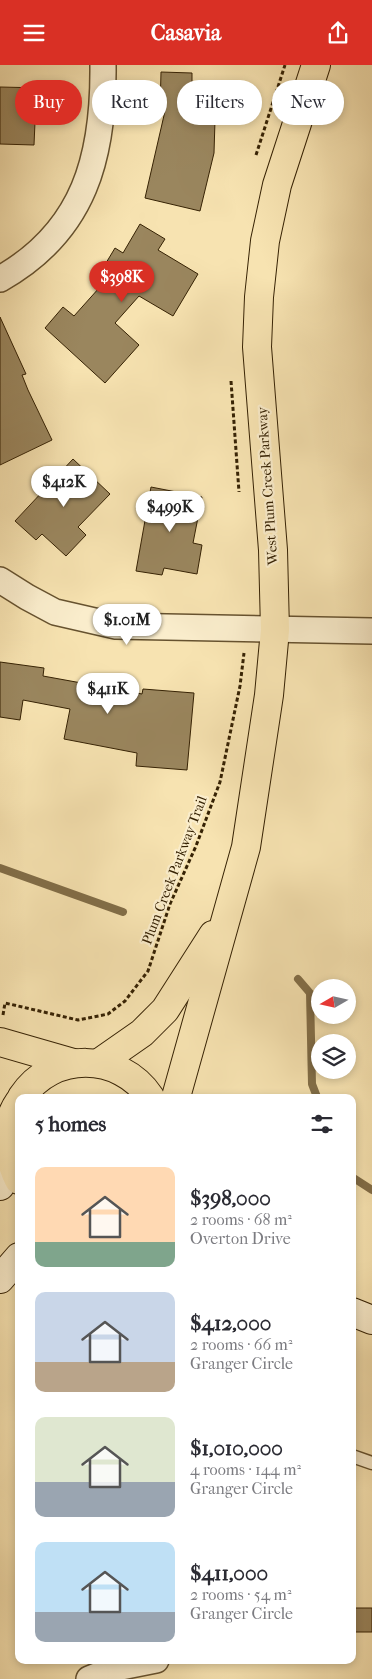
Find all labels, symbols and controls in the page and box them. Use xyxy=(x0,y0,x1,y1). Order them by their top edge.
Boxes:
icon: menu xyxy=(20,19,48,47)
icon: share xyxy=(324,19,352,47)
text: Casavia xyxy=(151,20,221,46)
chip: Buy xyxy=(15,80,82,125)
chip: Rent xyxy=(92,80,167,125)
chip: Filters xyxy=(177,80,262,125)
chip: New xyxy=(272,80,344,125)
pin: $398K xyxy=(87,261,157,303)
text: $398K xyxy=(100,267,144,286)
street label: West Plum Creek Parkway xyxy=(253,406,282,567)
pin: $412K xyxy=(29,465,99,508)
text: $412K xyxy=(42,472,86,491)
pin: $499K xyxy=(135,491,205,533)
text: $499K xyxy=(147,497,193,516)
pin: $1.01M xyxy=(86,603,168,646)
text: $1.01M xyxy=(104,610,150,629)
pin: $411K xyxy=(73,673,143,715)
text: $411K xyxy=(87,679,129,698)
street label: Plum Creek Parkway Trail xyxy=(138,793,211,947)
north arrow xyxy=(311,979,356,1024)
map controls xyxy=(311,979,356,1079)
button: layers xyxy=(311,1034,356,1079)
icon: filters xyxy=(308,1110,336,1138)
text: 5 homes xyxy=(35,1112,106,1136)
text: $398,000 xyxy=(190,1186,271,1210)
icon: home xyxy=(75,1187,135,1247)
text: 2 rooms · 68 m² xyxy=(190,1210,292,1229)
text: Overton Drive xyxy=(190,1229,291,1248)
text: $412,000 xyxy=(190,1311,271,1335)
icon: home xyxy=(75,1312,135,1372)
text: 2 rooms · 66 m² xyxy=(190,1335,292,1354)
text: Granger Circle xyxy=(190,1354,293,1373)
text: $1,010,000 xyxy=(190,1436,283,1460)
icon: home xyxy=(75,1437,135,1497)
text: 4 rooms · 144 m² xyxy=(190,1460,301,1479)
text: Granger Circle xyxy=(190,1479,293,1498)
text: $411,000 xyxy=(190,1561,268,1585)
icon: home xyxy=(75,1562,135,1622)
text: 2 rooms · 54 m² xyxy=(190,1585,291,1604)
text: Granger Circle xyxy=(190,1604,293,1623)

